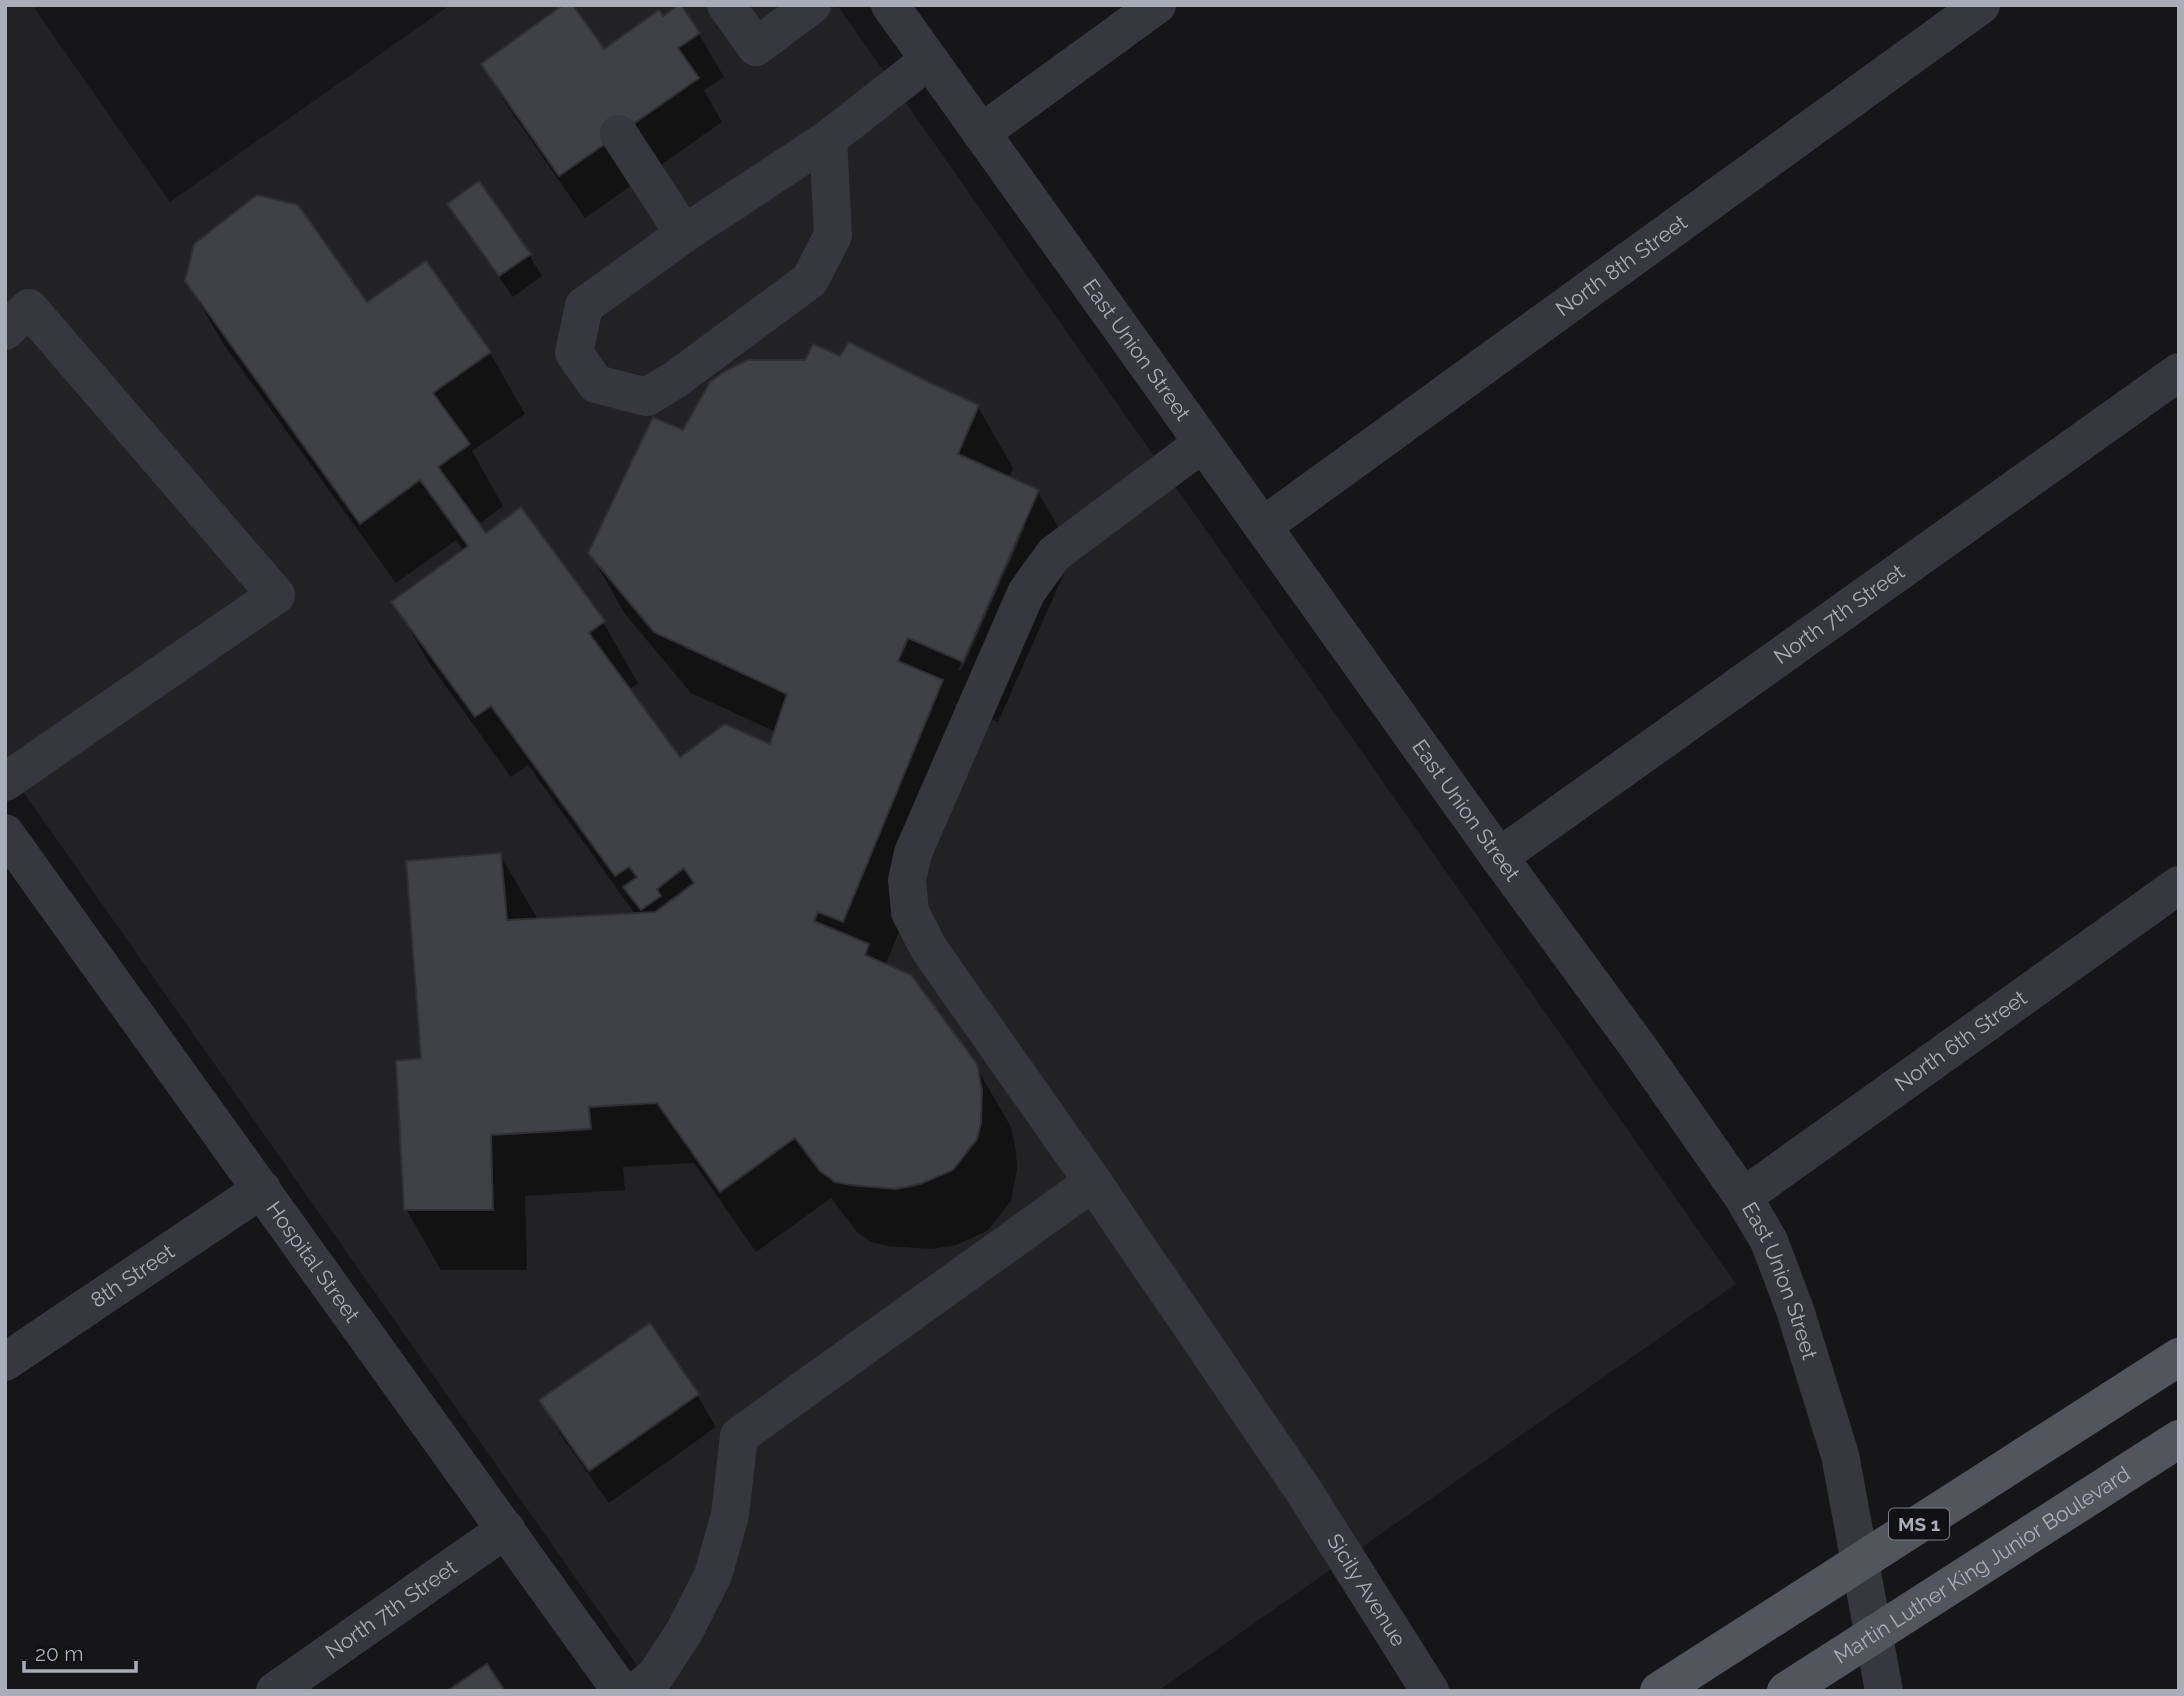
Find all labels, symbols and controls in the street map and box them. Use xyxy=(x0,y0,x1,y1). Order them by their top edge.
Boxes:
street label: North 8th Street xyxy=(1551,210,1692,321)
street label: East Union Street xyxy=(1078,274,1196,425)
street label: North 7th Street xyxy=(1769,559,1909,669)
street label: East Union Street xyxy=(1407,735,1525,886)
street label: North 6th Street xyxy=(1890,985,2031,1096)
street label: Hospital Street xyxy=(262,1196,365,1327)
street label: East Union Street xyxy=(1737,1198,1823,1362)
street label: 8th Street xyxy=(86,1239,179,1313)
street label: Martin Luther King Junior Boulevard xyxy=(1829,1461,2134,1669)
road number: MS 1 xyxy=(1889,1508,1949,1540)
street label: Sicily Avenue xyxy=(1322,1529,1412,1651)
street label: North 7th Street xyxy=(320,1554,461,1664)
scale bar xyxy=(24,1630,136,1674)
text: 20 m xyxy=(35,1641,83,1666)

